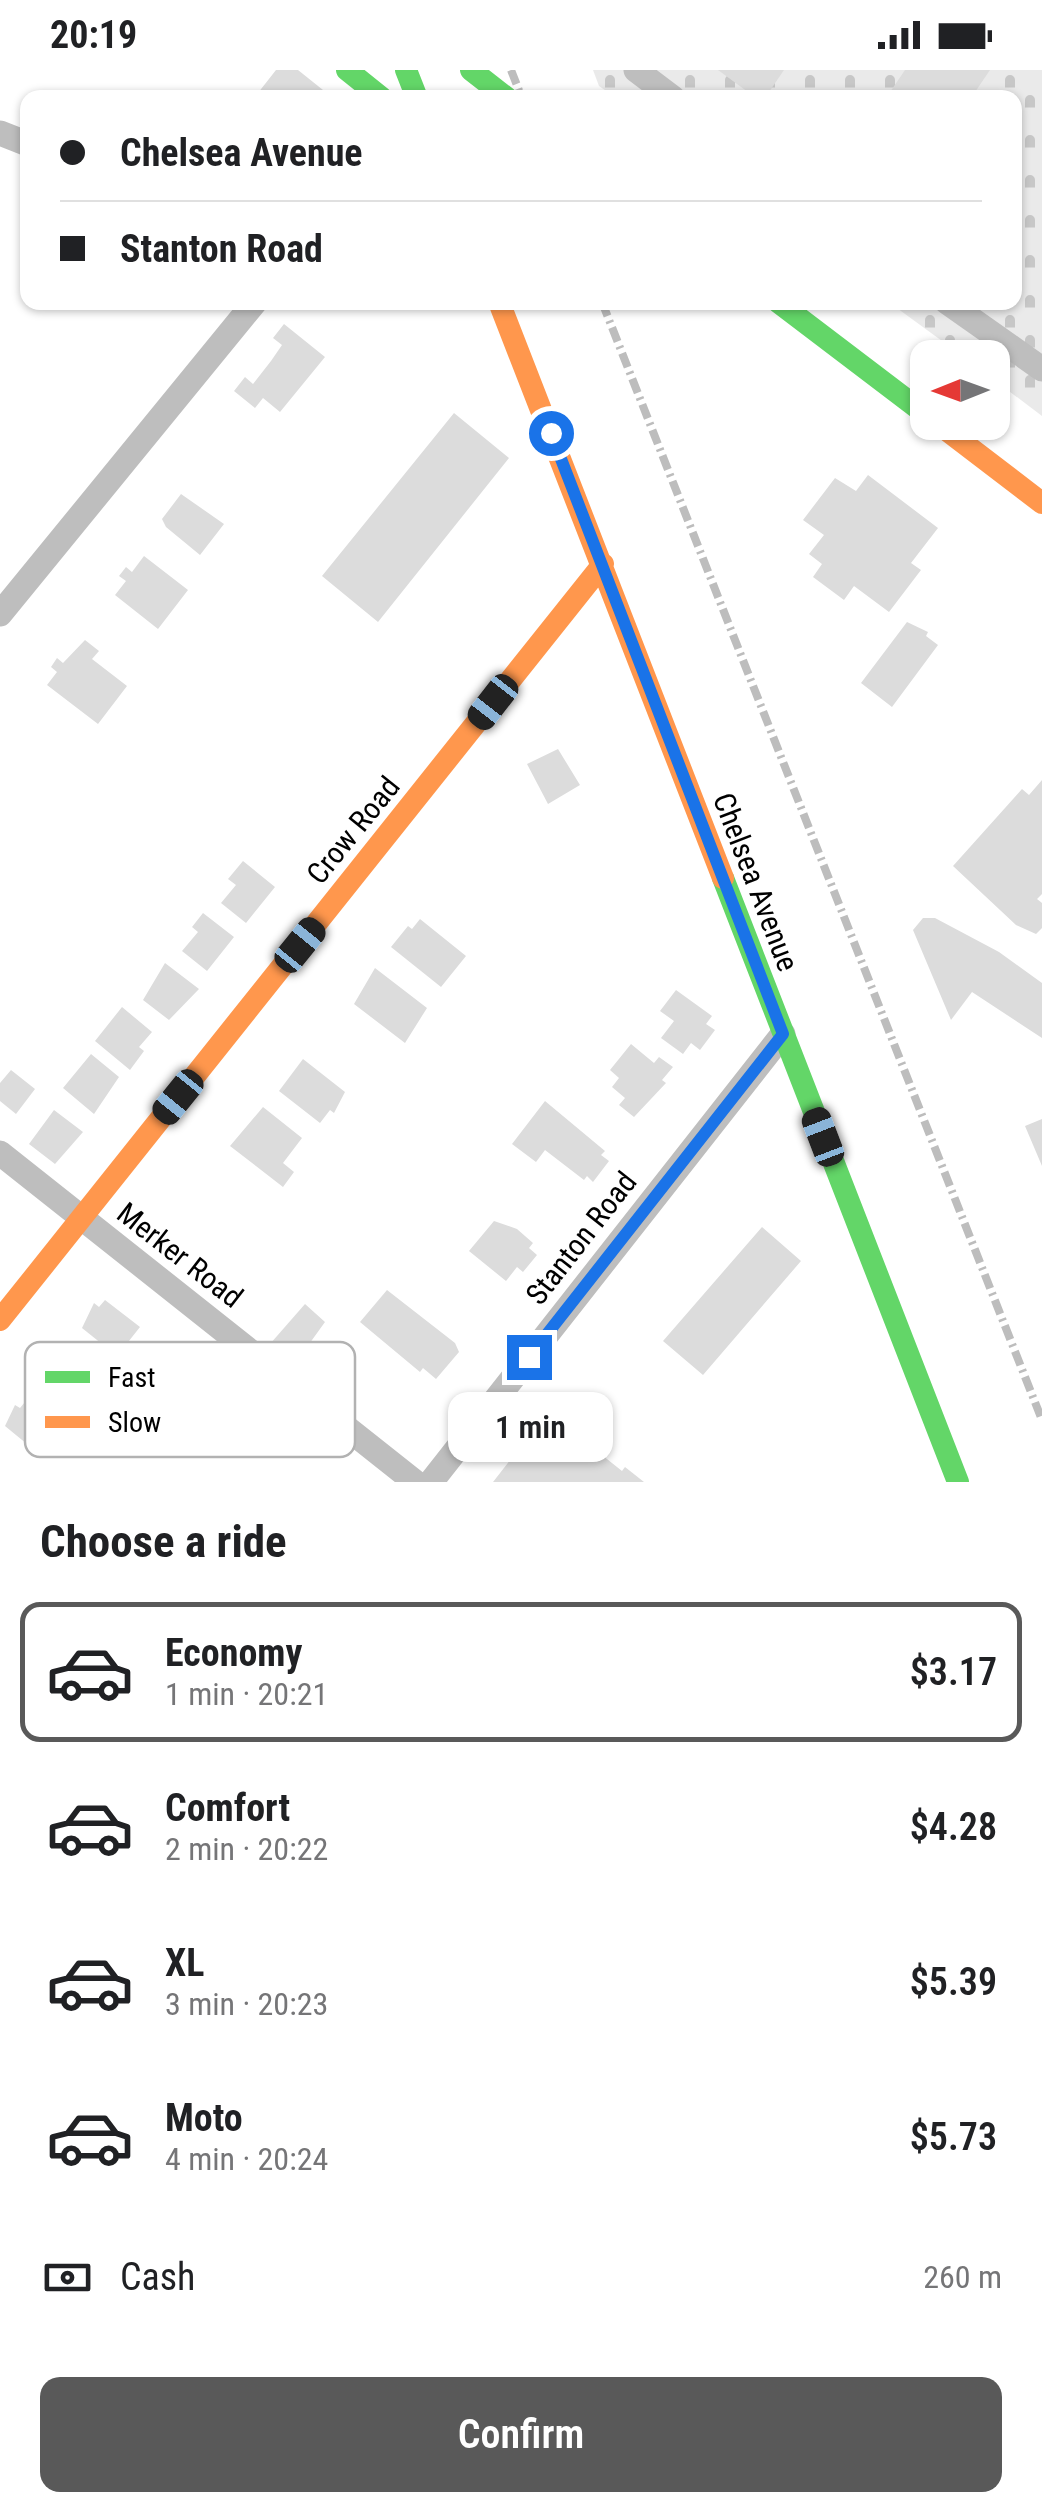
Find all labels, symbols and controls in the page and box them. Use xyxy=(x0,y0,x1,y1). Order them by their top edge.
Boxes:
text: 20:19 xyxy=(50,13,137,57)
text: Chelsea Avenue xyxy=(120,131,363,175)
text: Stanton Road xyxy=(120,227,323,271)
north arrow xyxy=(910,340,1010,440)
map controls xyxy=(910,340,1010,440)
route start xyxy=(529,411,574,456)
car xyxy=(463,669,523,735)
street label: Crow Road xyxy=(299,769,407,891)
street label: Chelsea Avenue xyxy=(706,788,806,976)
car xyxy=(269,912,331,978)
car xyxy=(147,1064,209,1130)
car xyxy=(798,1104,848,1170)
street label: Stanton Road xyxy=(518,1165,644,1311)
street label: Merker Road xyxy=(110,1195,250,1315)
route end xyxy=(507,1335,552,1380)
legend xyxy=(25,1342,355,1457)
text: Fast xyxy=(108,1361,155,1394)
callout: 1 min xyxy=(446,1392,612,1462)
text: Slow xyxy=(108,1406,161,1439)
text: 1 min xyxy=(495,1408,566,1446)
text: Choose a ride xyxy=(40,1515,287,1568)
icon: car xyxy=(45,1627,135,1717)
text: Economy xyxy=(165,1631,302,1675)
text: $3.17 xyxy=(910,1650,997,1694)
text: 1 min · 20:21 xyxy=(165,1675,328,1713)
icon: car xyxy=(45,1782,135,1872)
text: Comfort xyxy=(165,1786,290,1830)
text: $4.28 xyxy=(910,1805,997,1849)
text: 2 min · 20:22 xyxy=(165,1830,328,1868)
icon: car xyxy=(45,1937,135,2027)
text: XL xyxy=(165,1941,204,1985)
text: $5.39 xyxy=(910,1960,997,2004)
text: 3 min · 20:23 xyxy=(165,1985,328,2023)
icon: car xyxy=(45,2092,135,2182)
text: Moto xyxy=(165,2096,243,2140)
text: $5.73 xyxy=(910,2115,997,2159)
text: 4 min · 20:24 xyxy=(165,2140,328,2178)
icon: cash xyxy=(40,2250,95,2305)
text: Cash xyxy=(120,2255,195,2299)
text: 260 m xyxy=(923,2258,1002,2296)
button: Confirm xyxy=(40,2377,1002,2492)

